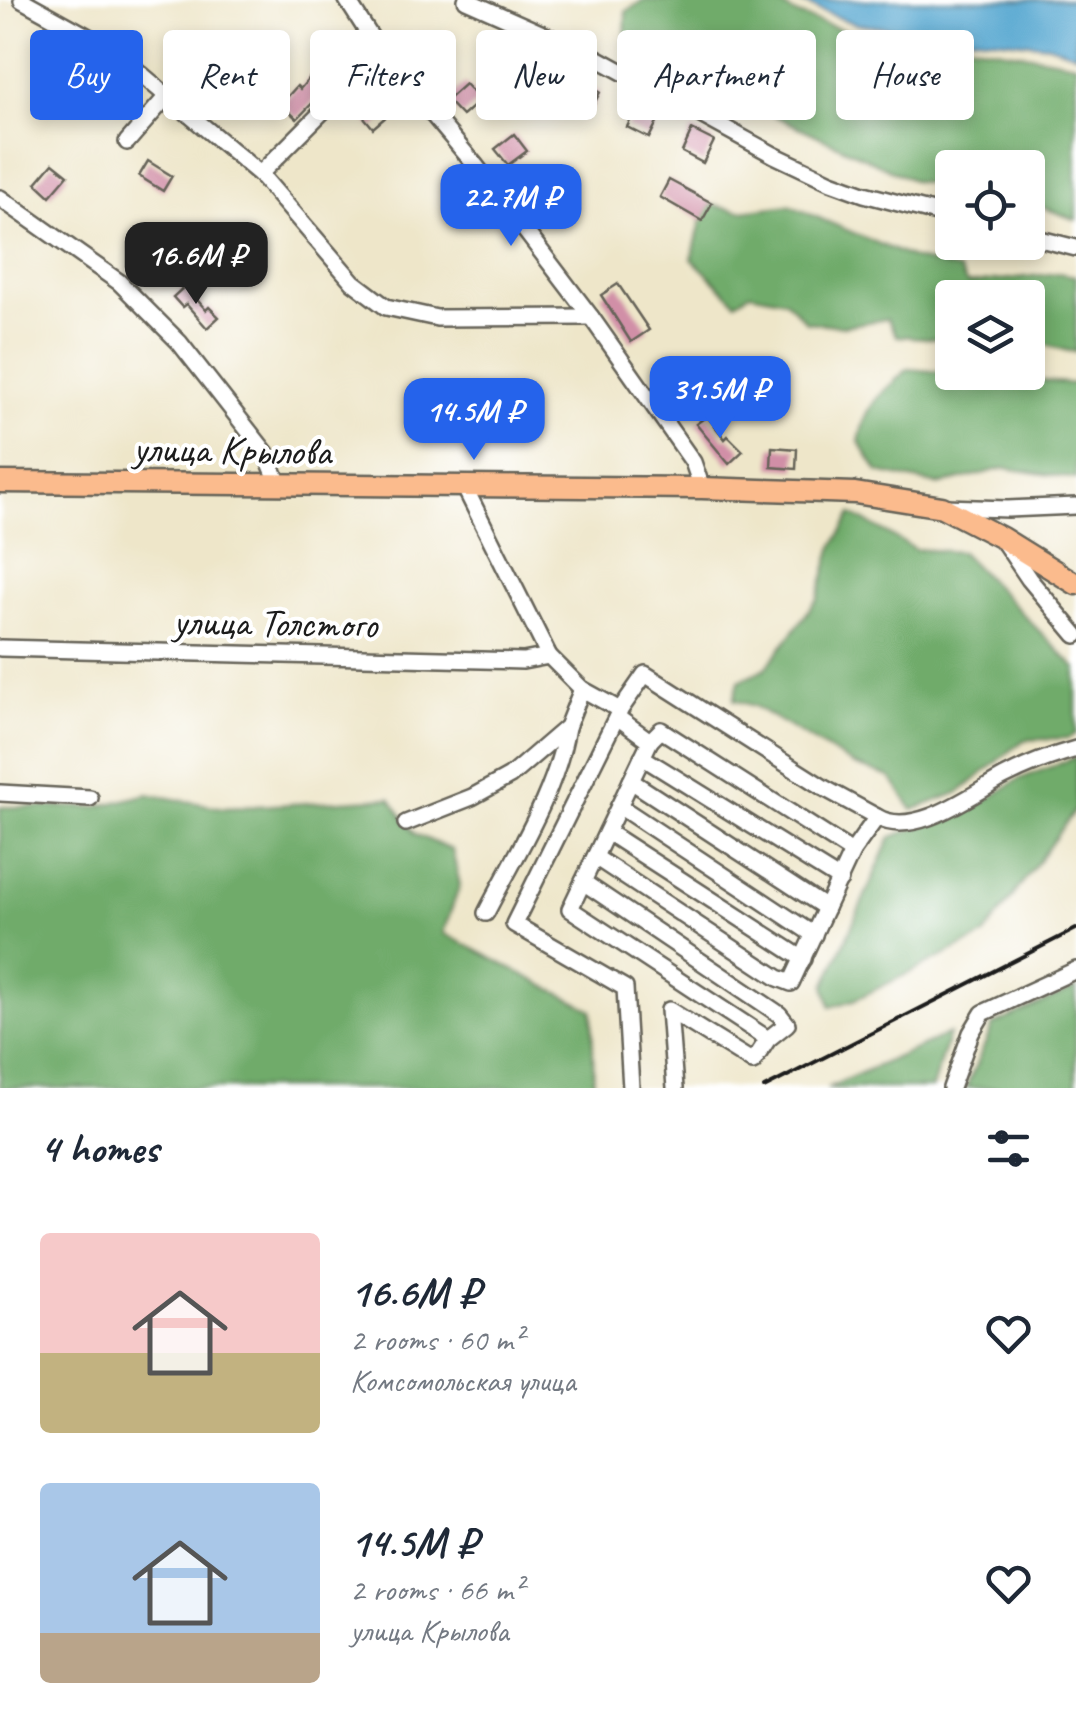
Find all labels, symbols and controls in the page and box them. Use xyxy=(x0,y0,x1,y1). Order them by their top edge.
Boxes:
chip: Buy xyxy=(30,30,143,120)
chip: Rent xyxy=(163,30,290,120)
chip: Filters xyxy=(310,30,456,120)
chip: New xyxy=(476,30,597,120)
chip: Apartment xyxy=(617,30,816,120)
chip: House xyxy=(836,30,974,120)
map controls xyxy=(935,150,1045,390)
button: locate xyxy=(935,150,1045,260)
pin: 22.7M ₽ xyxy=(419,164,603,249)
text: 22.7M ₽ xyxy=(462,176,560,217)
pin: 16.6M ₽ xyxy=(104,222,288,307)
text: 16.6M ₽ xyxy=(147,234,245,275)
button: layers xyxy=(935,280,1045,390)
pin: 31.5M ₽ xyxy=(628,356,812,441)
text: 31.5M ₽ xyxy=(672,368,768,409)
pin: 14.5M ₽ xyxy=(382,378,566,463)
text: 14.5M ₽ xyxy=(426,390,522,431)
street label: улица Крылова xyxy=(130,423,334,477)
street label: улица Толстого xyxy=(171,596,379,650)
icon: filters xyxy=(981,1121,1036,1176)
text: 4 homes xyxy=(40,1122,159,1175)
text: 16.6M ₽ xyxy=(350,1266,479,1319)
icon: home xyxy=(120,1273,240,1393)
icon: heart xyxy=(981,1306,1036,1361)
text: 2 rooms · 60 m² xyxy=(350,1319,523,1360)
text: Комсомольская улица xyxy=(350,1360,575,1401)
text: 14.5M ₽ xyxy=(350,1516,477,1569)
icon: home xyxy=(120,1523,240,1643)
icon: heart xyxy=(981,1556,1036,1611)
text: 2 rooms · 66 m² xyxy=(350,1569,523,1610)
text: улица Крылова xyxy=(350,1610,509,1651)

